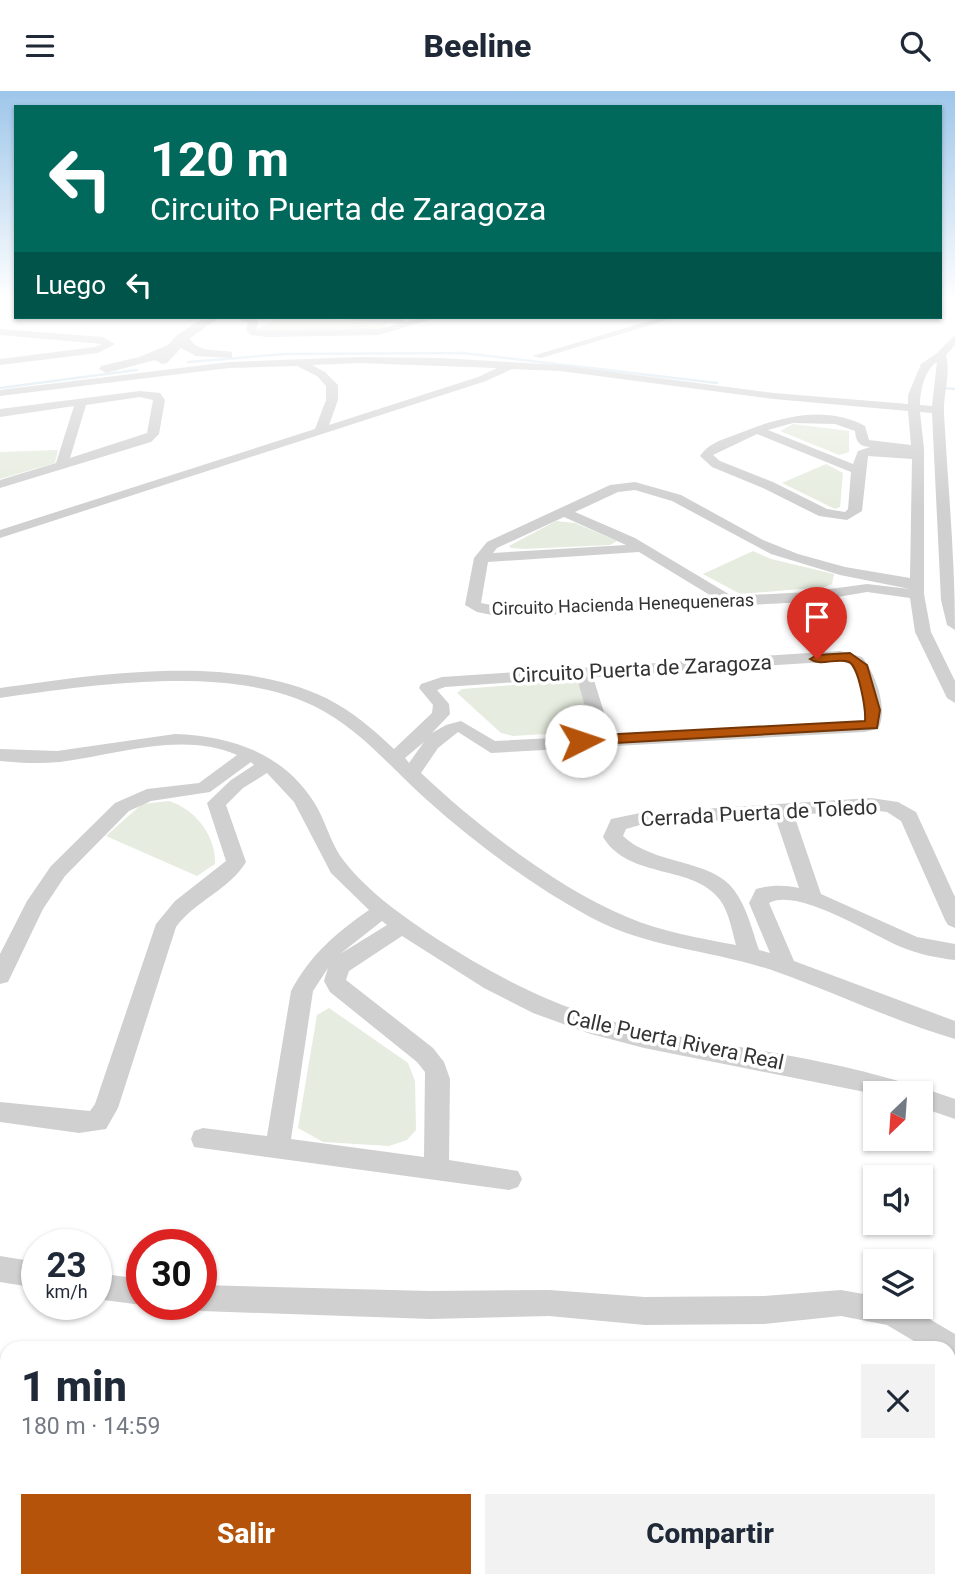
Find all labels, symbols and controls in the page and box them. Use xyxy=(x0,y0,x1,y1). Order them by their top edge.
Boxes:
icon: menu xyxy=(21,27,59,65)
text: Beeline xyxy=(424,27,531,65)
icon: search xyxy=(896,27,934,65)
text: 120 m xyxy=(150,131,289,188)
icon: left xyxy=(35,133,126,224)
text: Circuito Puerta de Zaragoza xyxy=(150,190,546,228)
icon: left xyxy=(120,266,158,304)
text: Luego xyxy=(35,270,106,300)
pin xyxy=(787,587,847,659)
street label: Circuito Hacienda Henequeneras xyxy=(492,589,754,619)
icon: arrive xyxy=(798,598,836,636)
street label: Circuito Puerta de Zaragoza xyxy=(512,650,772,688)
position arrow xyxy=(544,704,618,778)
street label: Cerrada Puerta de Toledo xyxy=(640,795,878,831)
street label: Calle Puerta Rivera Real xyxy=(564,1005,786,1075)
north arrow xyxy=(863,1081,933,1151)
map controls xyxy=(863,1081,933,1319)
button: sound xyxy=(863,1165,933,1235)
speed limit sign: 30 xyxy=(126,1229,217,1320)
text: 23 xyxy=(46,1245,87,1286)
button: layers xyxy=(863,1249,933,1319)
text: km/h xyxy=(45,1281,88,1302)
text: 1 min xyxy=(21,1362,127,1411)
button: close xyxy=(861,1364,935,1438)
text: 180 m · 14:59 xyxy=(21,1413,160,1440)
button: Salir xyxy=(21,1494,471,1574)
button: Compartir xyxy=(485,1494,935,1574)

